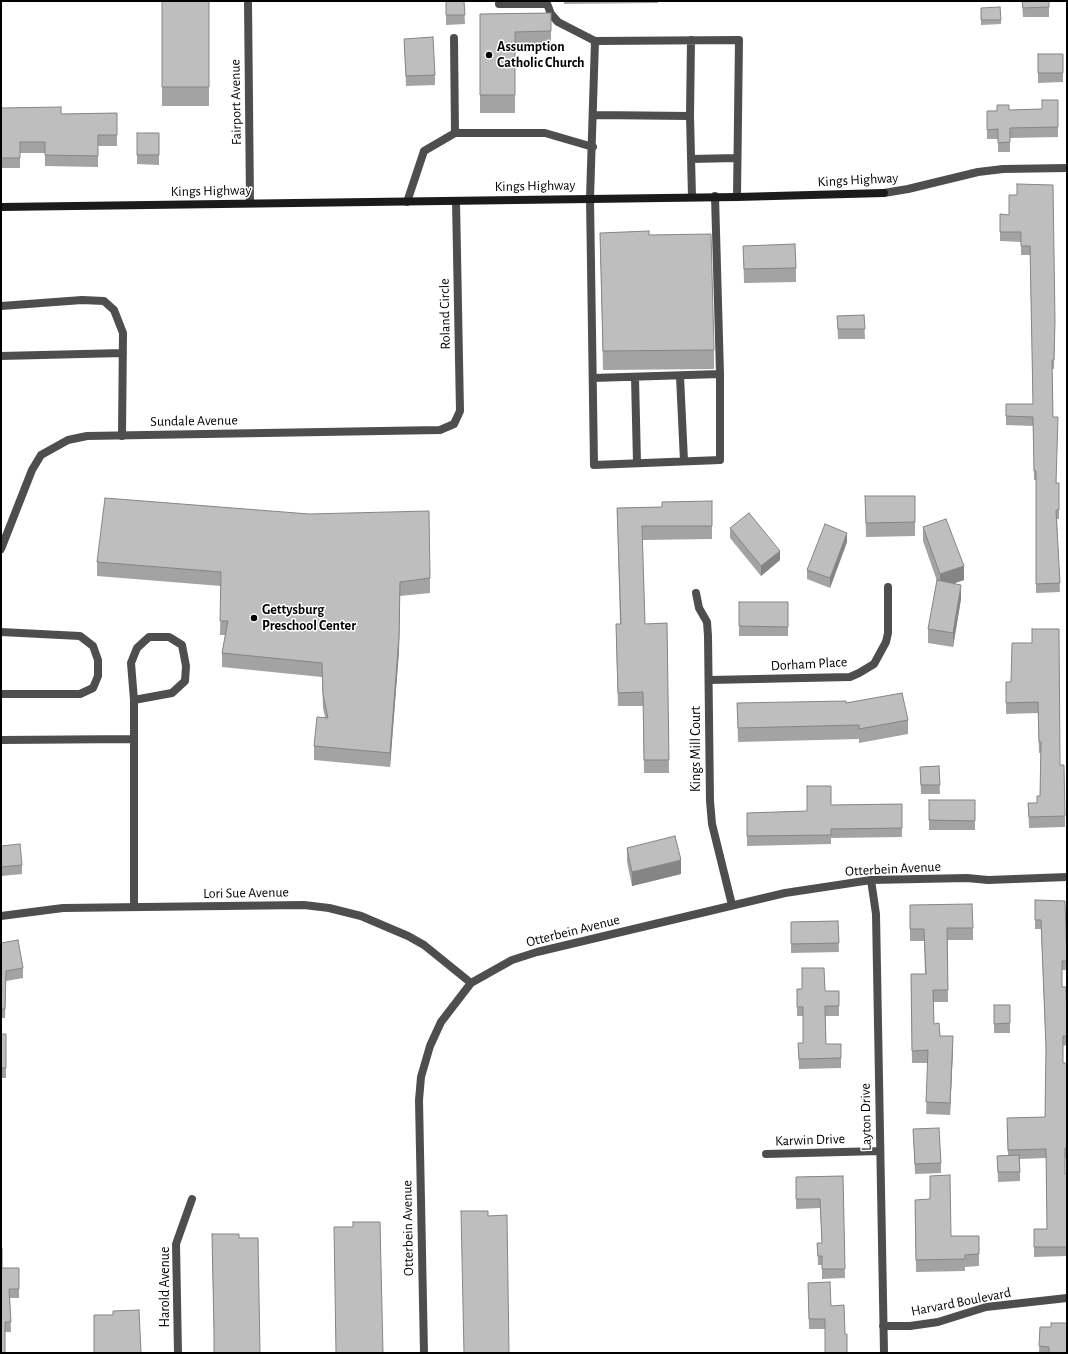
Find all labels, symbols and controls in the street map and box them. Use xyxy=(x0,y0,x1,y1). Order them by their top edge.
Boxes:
place label: Assumption Catholic Church xyxy=(497,39,585,72)
marker: Assumption Catholic Church xyxy=(484,50,494,60)
street label: Fairport Avenue xyxy=(227,59,245,145)
street label: Kings Highway xyxy=(817,169,899,191)
street label: Kings Highway xyxy=(494,177,576,195)
street label: Kings Highway xyxy=(170,182,252,200)
street label: Roland Circle xyxy=(436,278,454,350)
street label: Sundale Avenue xyxy=(150,412,238,430)
place label: Gettysburg Preschool Center xyxy=(262,602,356,634)
marker: Gettysburg Preschool Center xyxy=(249,613,259,623)
street label: Dorham Place xyxy=(770,654,848,674)
street label: Kings Mill Court xyxy=(688,706,704,792)
street label: Otterbein Avenue xyxy=(845,858,941,880)
street label: Lori Sue Avenue xyxy=(203,884,289,902)
street label: Otterbein Avenue xyxy=(524,911,622,951)
street label: Layton Drive xyxy=(857,1083,875,1151)
street label: Karwin Drive xyxy=(775,1130,845,1150)
street label: Otterbein Avenue xyxy=(399,1180,417,1276)
street label: Harold Avenue xyxy=(157,1247,173,1327)
street label: Harvard Boulevard xyxy=(910,1284,1012,1320)

